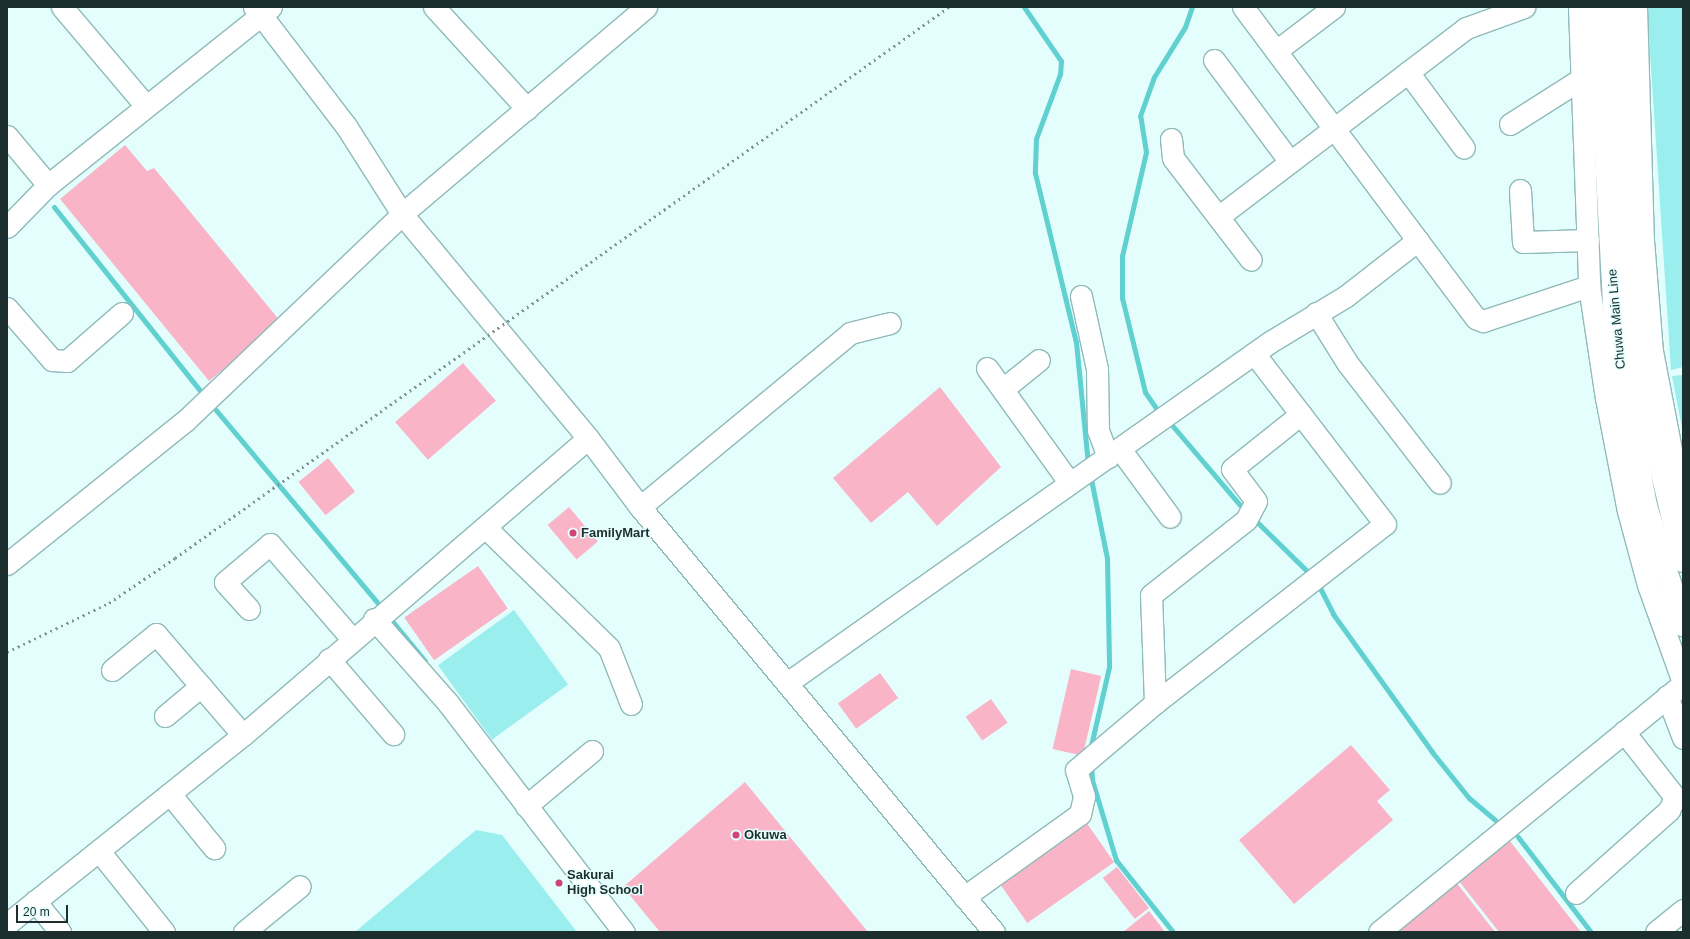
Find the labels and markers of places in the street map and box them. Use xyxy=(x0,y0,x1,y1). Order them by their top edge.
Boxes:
place label: FamilyMart xyxy=(581,525,650,541)
marker: FamilyMart xyxy=(568,528,578,538)
place label: Okuwa xyxy=(744,827,787,843)
marker: Okuwa xyxy=(731,830,741,840)
place label: Sakurai High School xyxy=(567,868,643,899)
marker: Sakurai High School xyxy=(554,878,564,888)

